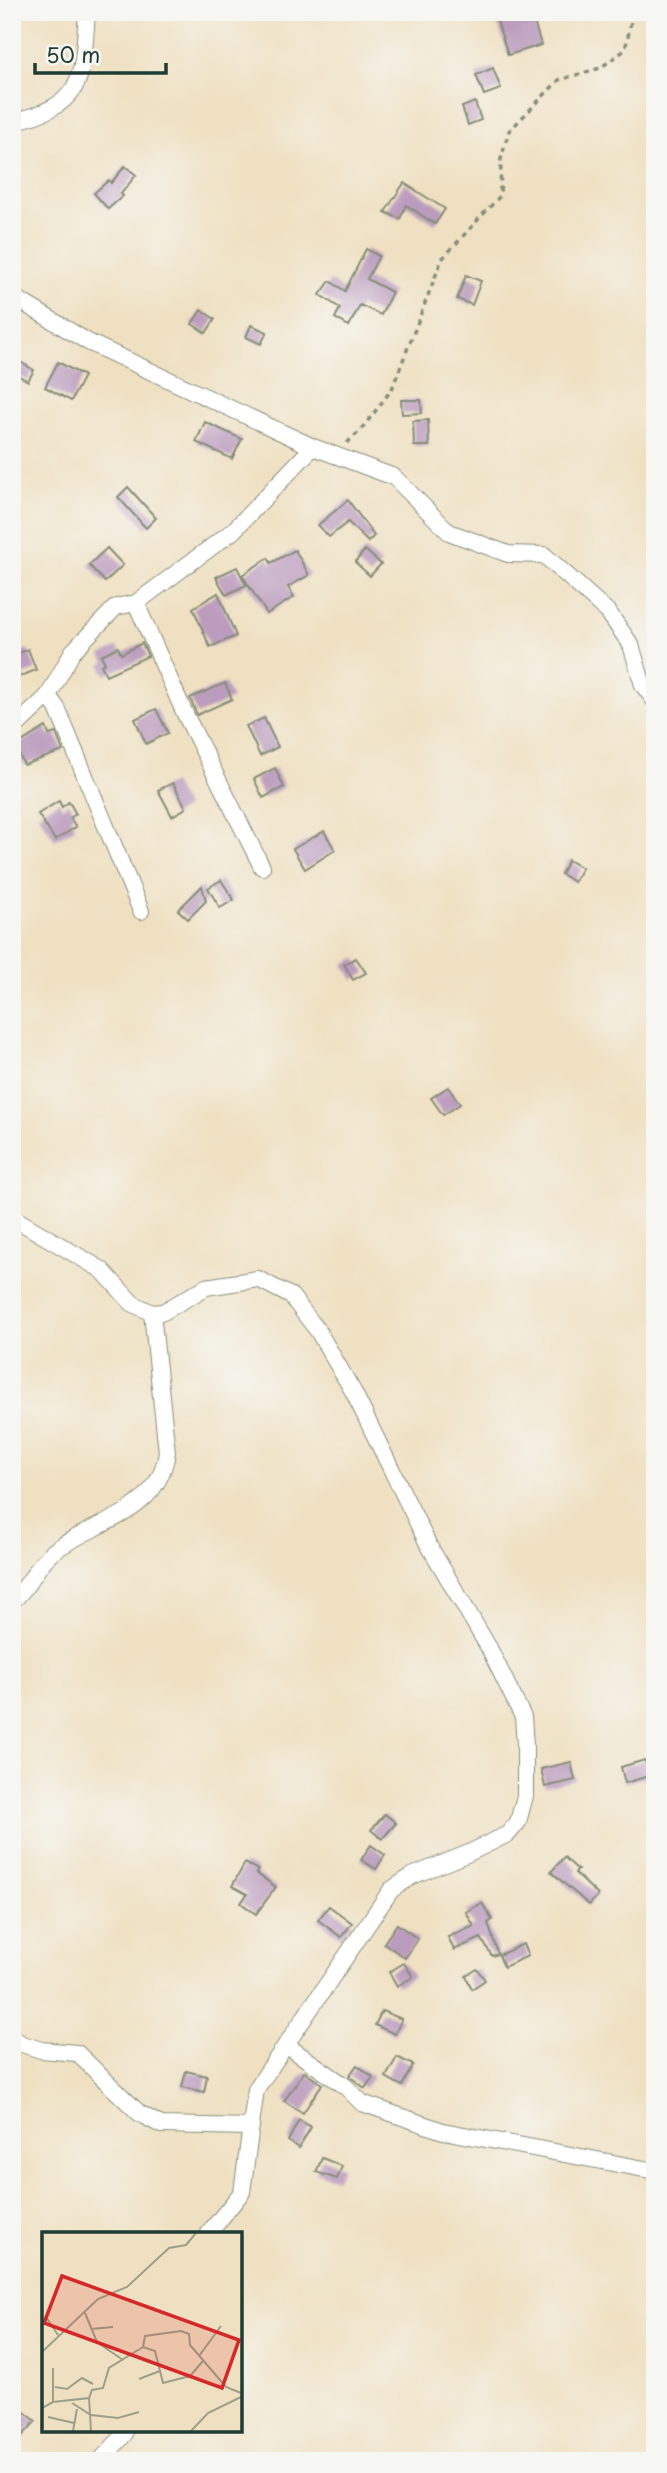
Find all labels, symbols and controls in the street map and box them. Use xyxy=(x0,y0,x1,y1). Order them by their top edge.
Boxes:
scale bar xyxy=(35,32,166,76)
text: 50 m xyxy=(46,38,100,70)
inset map xyxy=(42,2232,242,2431)

